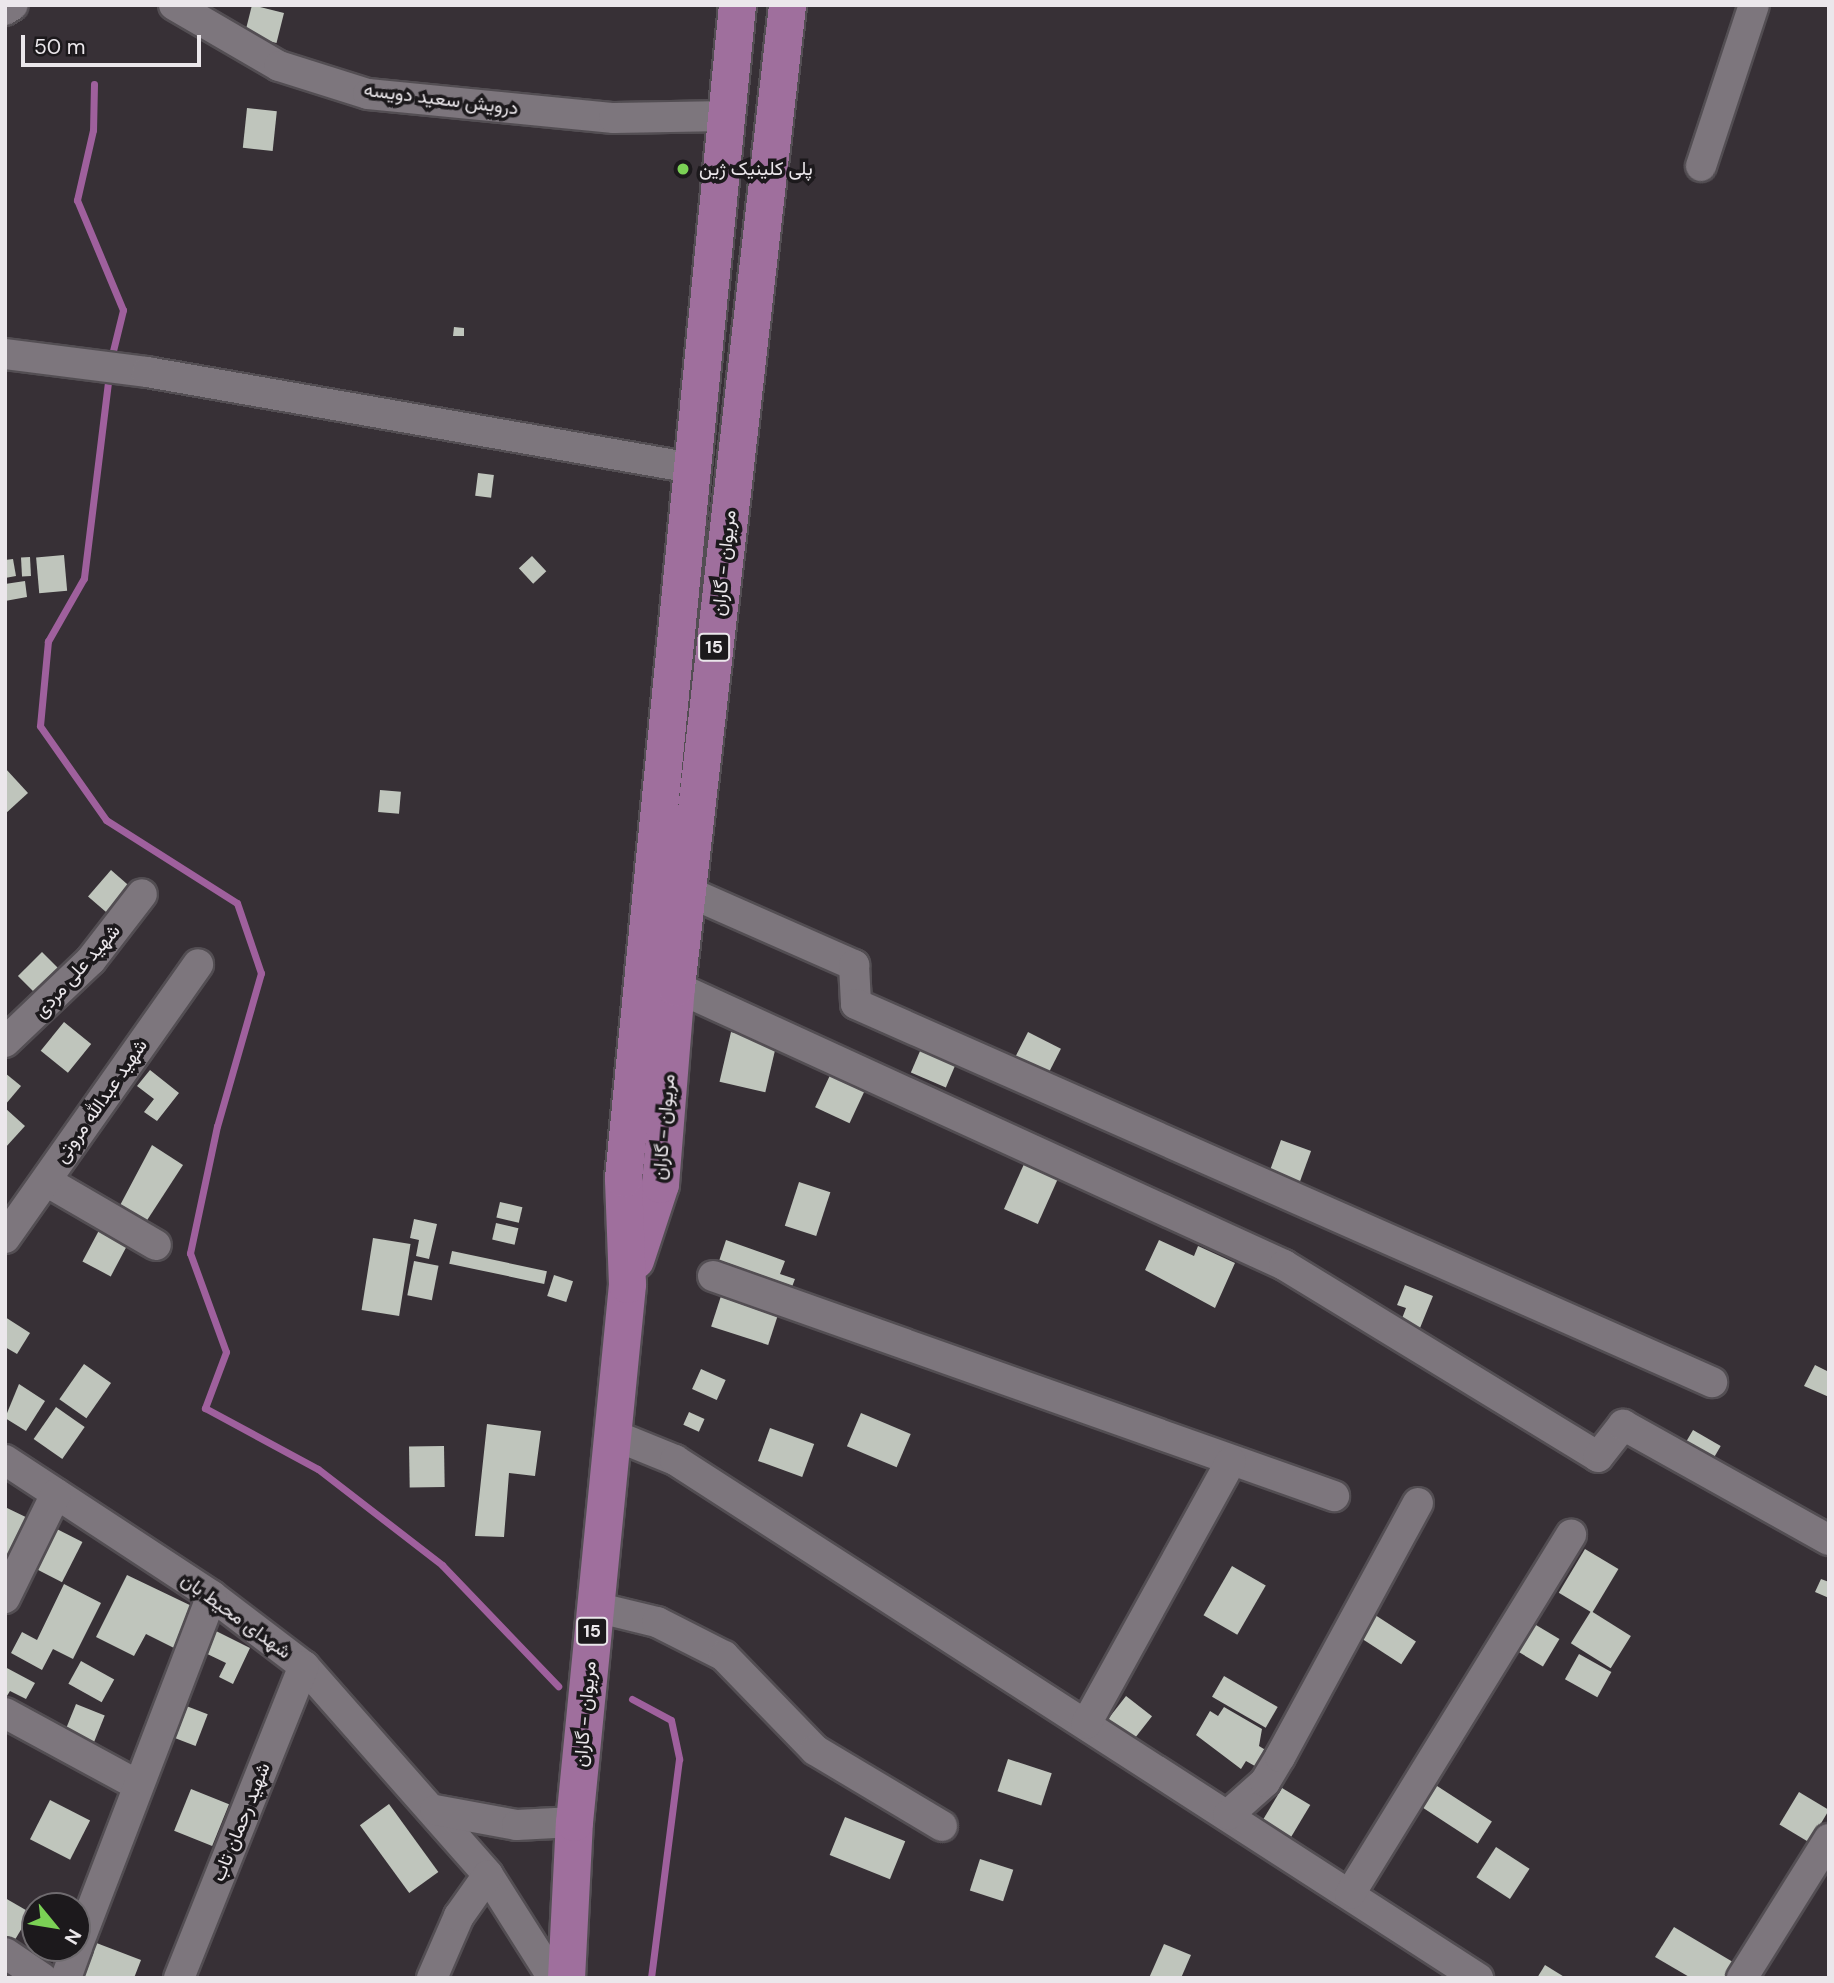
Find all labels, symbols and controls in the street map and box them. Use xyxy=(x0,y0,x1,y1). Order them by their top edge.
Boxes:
scale bar xyxy=(24,21,205,65)
text: 50 m xyxy=(34,33,85,61)
street label: درویش سعید دویسه xyxy=(362,78,520,120)
place label: پلی کلینیک ژین xyxy=(699,158,813,180)
marker: پلی کلینیک ژین xyxy=(673,159,693,179)
street label: مریوان - گاران xyxy=(707,509,741,617)
road number: 15 xyxy=(696,632,732,662)
street label: شهید علی مردی xyxy=(29,919,125,1023)
street label: شهید عبدالله مروتی xyxy=(50,1035,152,1167)
street label: مریوان - گاران xyxy=(648,1073,680,1181)
street label: شهدای محیط بان xyxy=(177,1568,295,1664)
road number: 15 xyxy=(574,1616,610,1646)
street label: مریوان - گاران xyxy=(569,1660,601,1768)
street label: شهید رحمان تاب xyxy=(207,1759,275,1885)
north arrow xyxy=(21,1892,91,1962)
text: N xyxy=(59,1924,87,1949)

